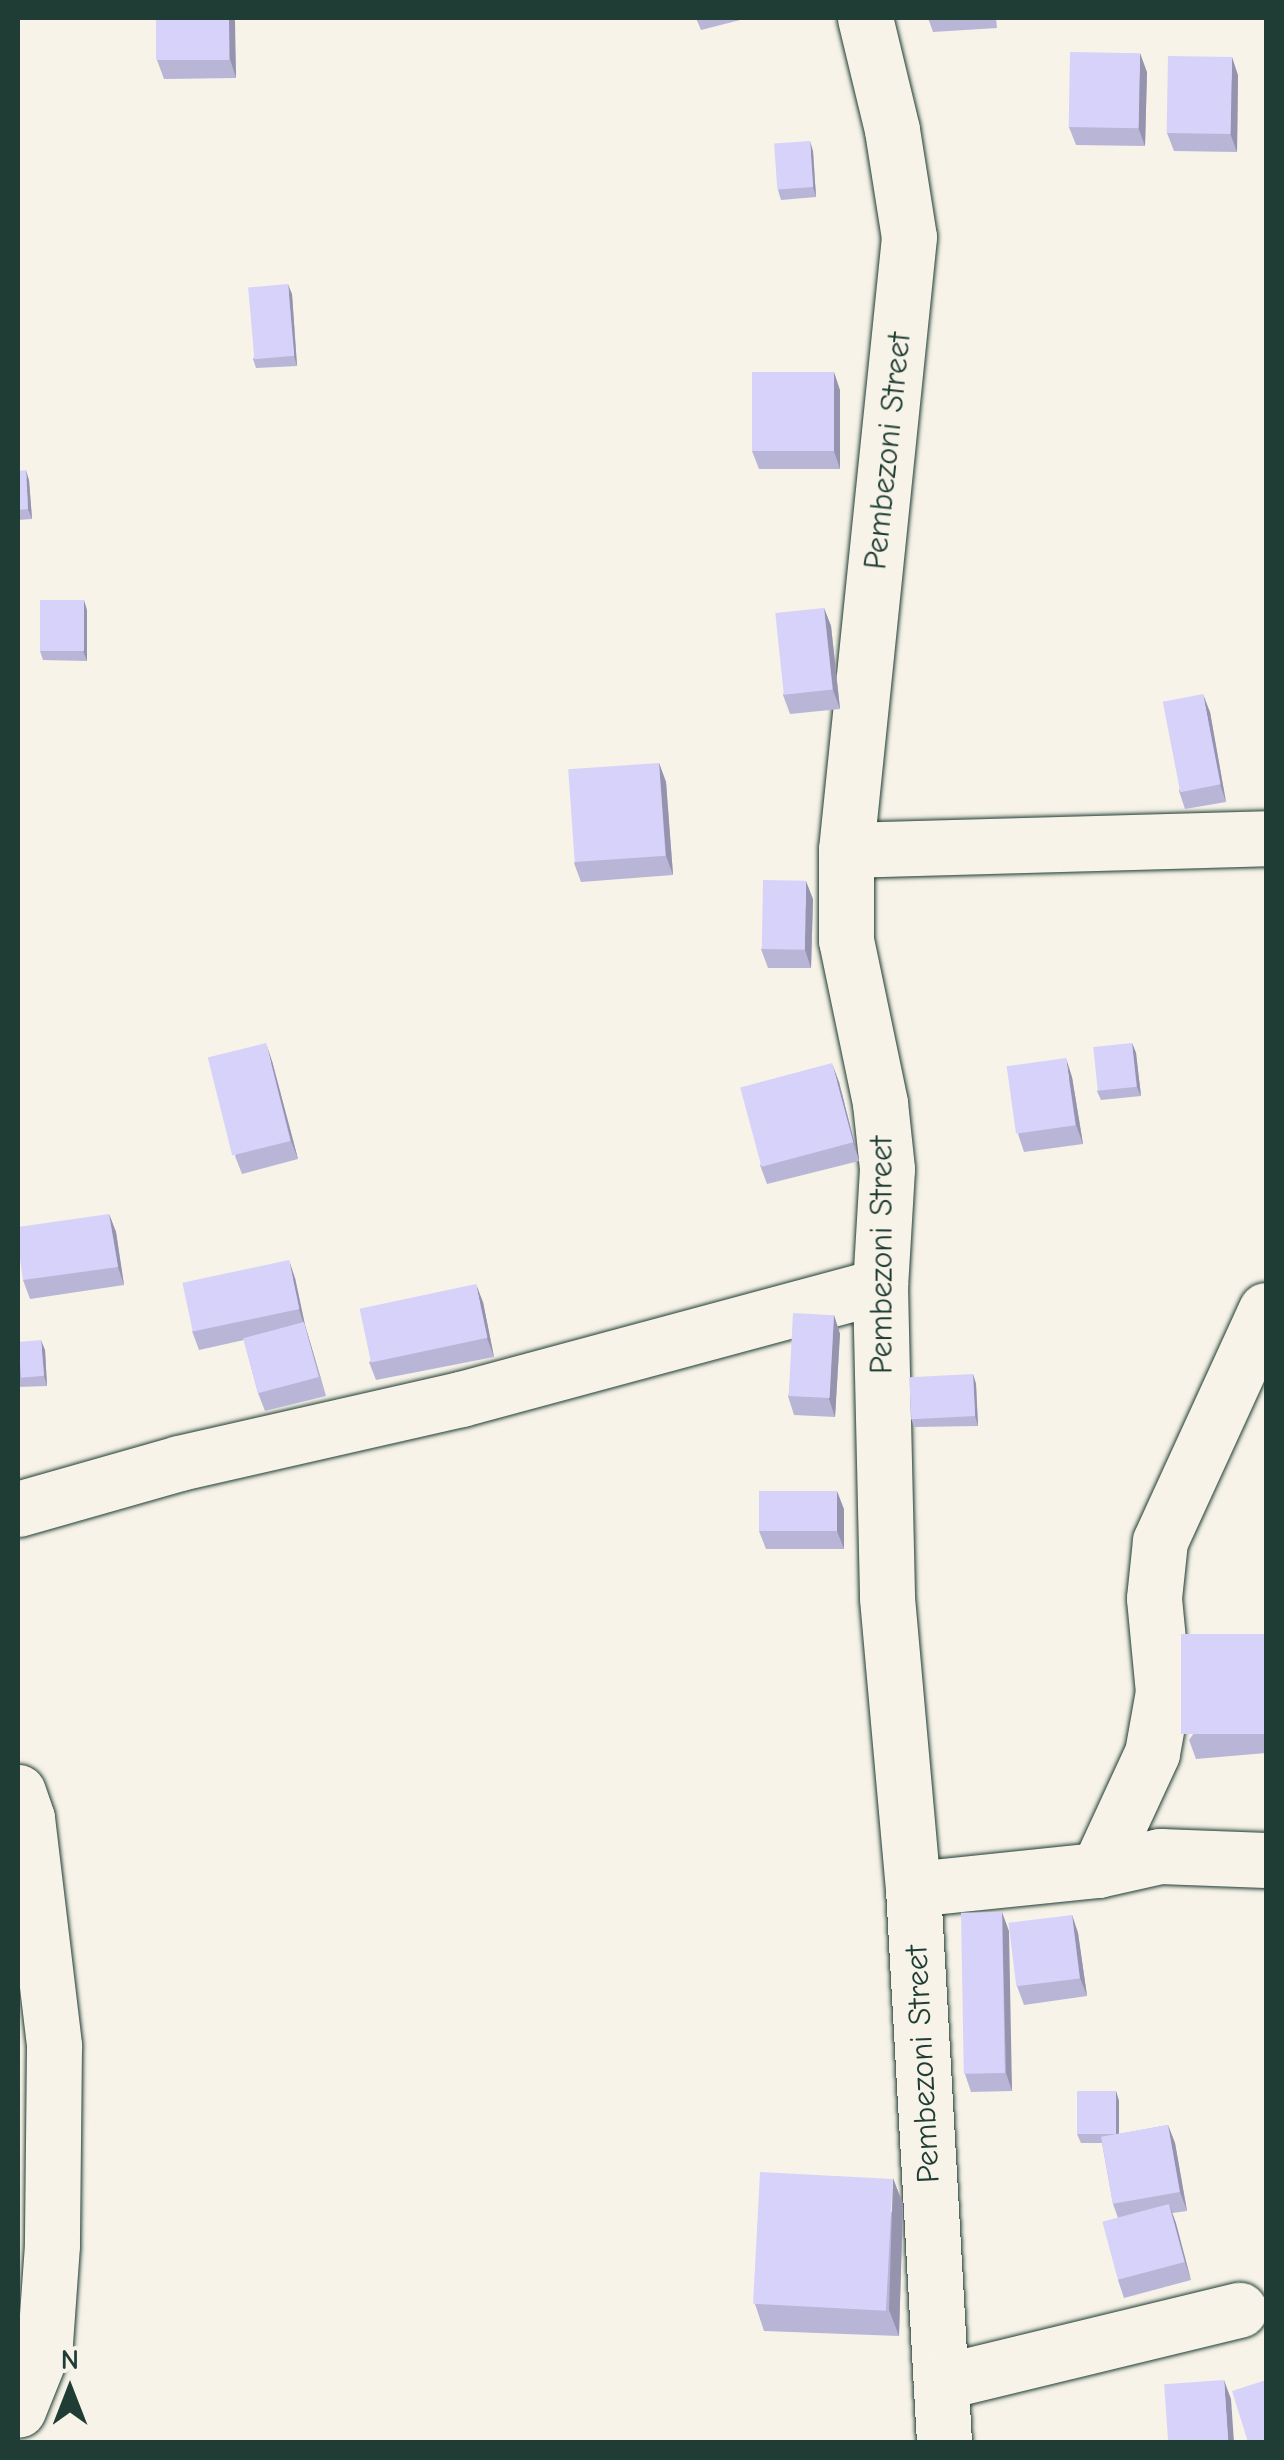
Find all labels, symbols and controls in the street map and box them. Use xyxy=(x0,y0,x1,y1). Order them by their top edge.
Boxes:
street label: Pembezoni Street xyxy=(856,331,920,571)
street label: Pembezoni Street xyxy=(863,1136,901,1374)
street label: Pembezoni Street xyxy=(898,1944,948,2184)
north arrow xyxy=(20,2340,120,2440)
text: N xyxy=(61,2344,79,2376)

